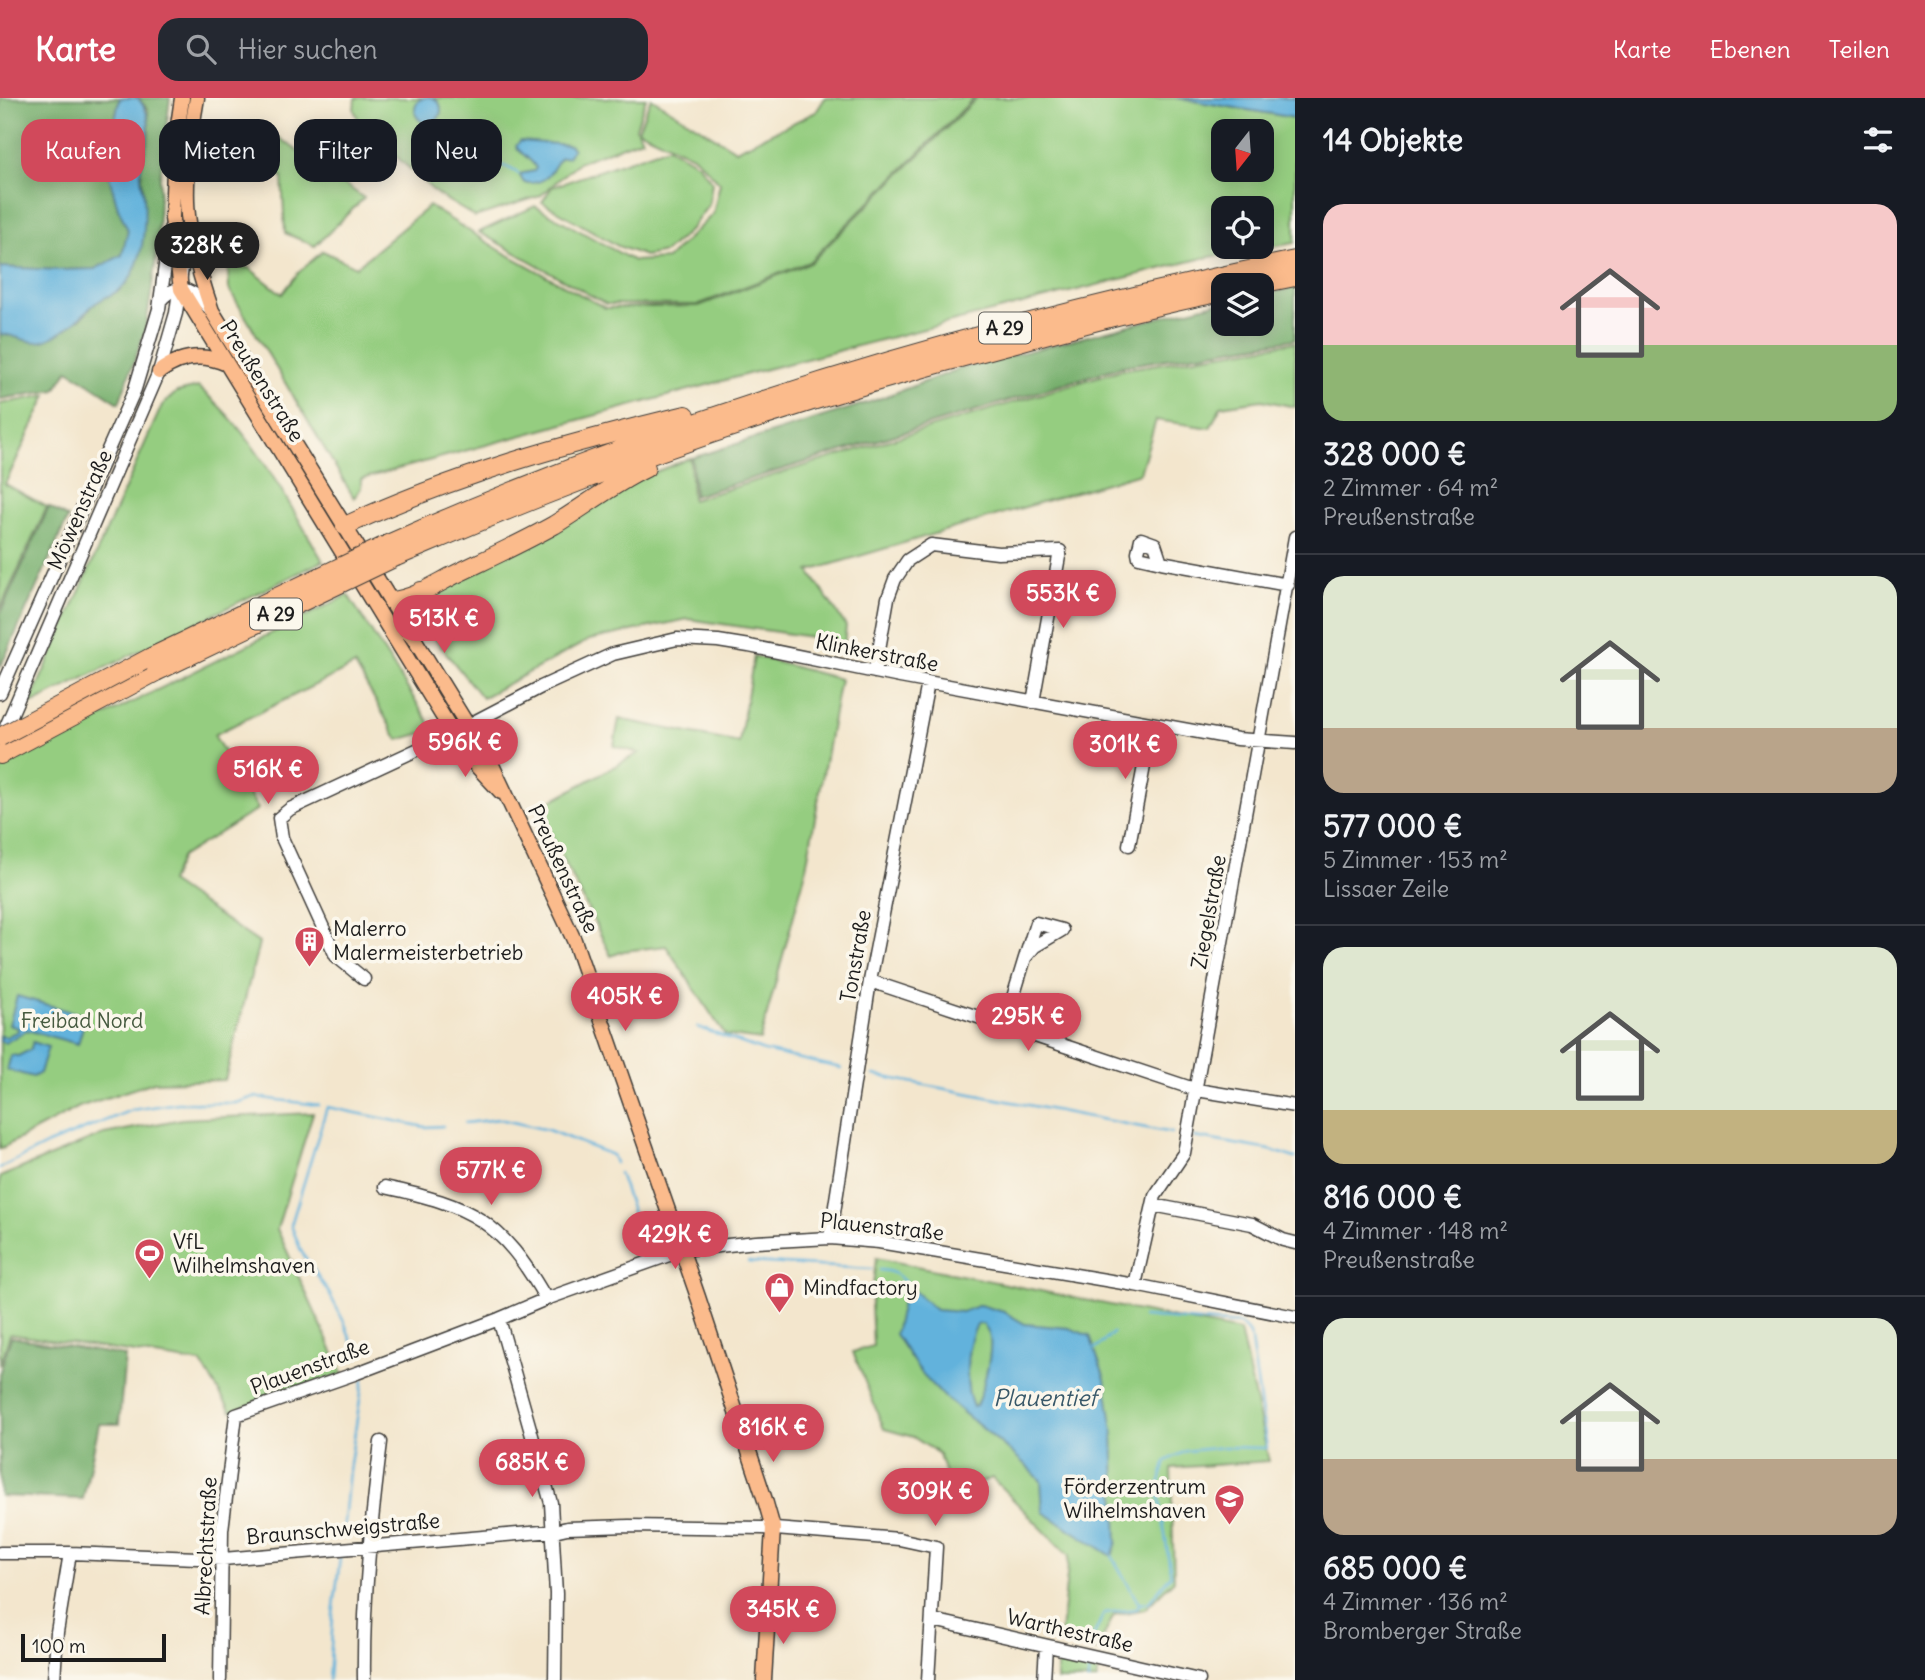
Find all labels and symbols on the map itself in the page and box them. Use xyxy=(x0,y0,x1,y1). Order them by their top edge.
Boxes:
north arrow xyxy=(1211,119,1274,182)
pin: 328K € xyxy=(150,222,264,282)
road number: A 29 xyxy=(979,312,1031,344)
street label: Preußenstraße xyxy=(214,315,311,447)
street label: Möwenstraße xyxy=(41,446,118,574)
pin: 553K € xyxy=(1006,570,1120,630)
pin: 513K € xyxy=(387,596,501,655)
road number: A 29 xyxy=(250,598,302,629)
street label: Klinkerstraße xyxy=(813,627,941,678)
pin: 596K € xyxy=(408,720,522,779)
pin: 301K € xyxy=(1068,722,1182,781)
pin: 516K € xyxy=(211,746,325,806)
street label: Preußenstraße xyxy=(522,800,605,937)
street label: Ziegelstraße xyxy=(1185,853,1232,971)
street label: Tonstraße xyxy=(834,908,877,1004)
place label: Malerro Malermeisterbetrieb xyxy=(333,915,523,966)
building icon: Malerro Malermeisterbetrieb xyxy=(293,924,327,968)
pin: 405K € xyxy=(568,974,682,1033)
pin: 295K € xyxy=(971,993,1085,1053)
park label: Freibad Nord xyxy=(21,1007,143,1034)
pin: 577K € xyxy=(434,1148,548,1207)
street label: Plauenstraße xyxy=(819,1207,945,1246)
pin: 429K € xyxy=(618,1212,732,1271)
place label: VfL Wilhelmshaven xyxy=(173,1228,315,1279)
sports icon: VfL Wilhelmshaven xyxy=(133,1237,167,1281)
shop icon: Mindfactory xyxy=(763,1271,797,1315)
place label: Mindfactory xyxy=(803,1274,918,1301)
street label: Plauenstraße xyxy=(247,1333,373,1401)
water label: Plauentief xyxy=(993,1383,1101,1412)
pin: 816K € xyxy=(716,1404,830,1464)
pin: 685K € xyxy=(475,1440,589,1499)
pin: 309K € xyxy=(878,1468,992,1528)
place label: Förderzentrum Wilhelmshaven xyxy=(1063,1473,1206,1524)
street label: Albrechtstraße xyxy=(188,1476,223,1616)
school or university icon: Förderzentrum Wilhelmshaven xyxy=(1212,1482,1246,1526)
street label: Braunschweigstraße xyxy=(245,1507,441,1550)
pin: 345K € xyxy=(726,1586,840,1646)
street label: Warthestraße xyxy=(1004,1603,1136,1658)
scale bar xyxy=(21,1631,166,1663)

